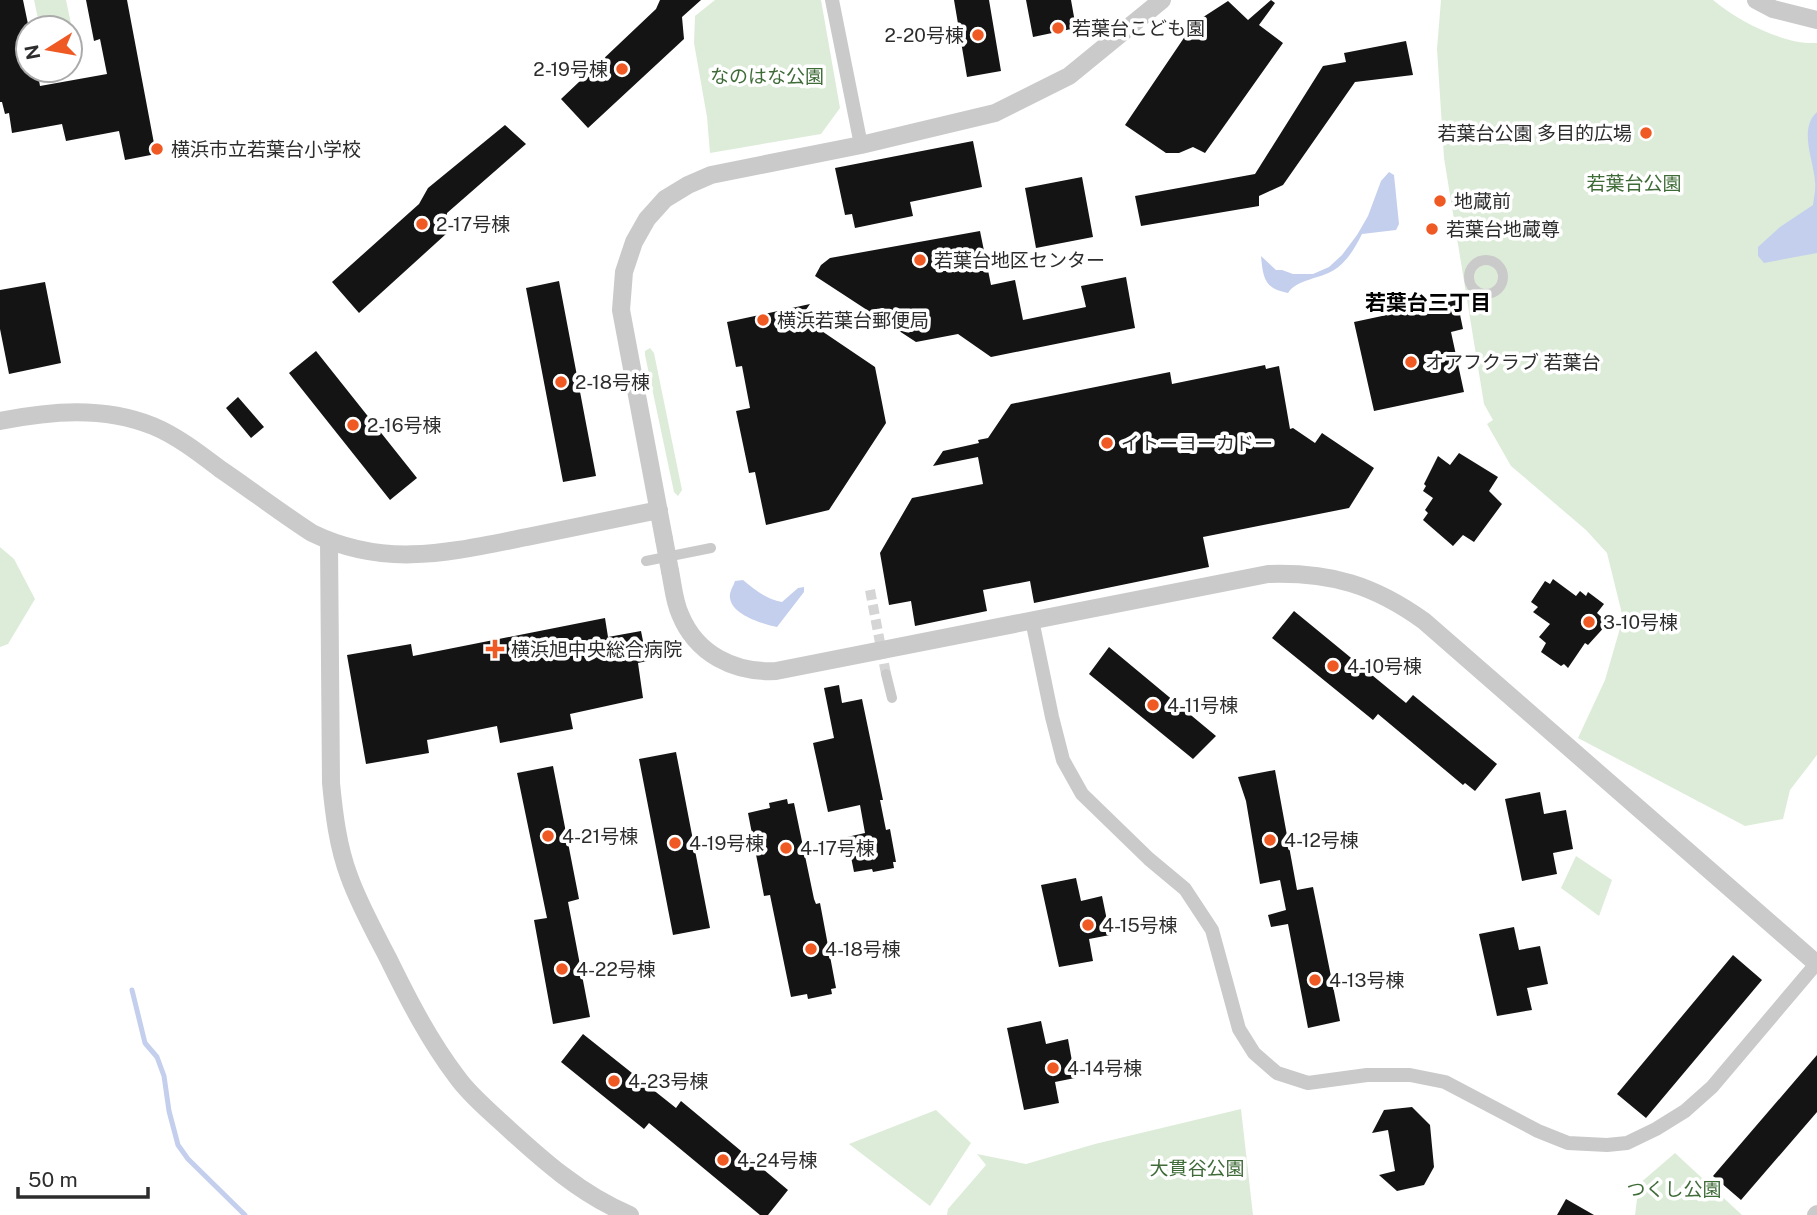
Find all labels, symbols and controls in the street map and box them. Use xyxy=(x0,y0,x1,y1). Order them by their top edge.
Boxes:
north arrow xyxy=(14,14,84,84)
place label: 若葉台こども園 xyxy=(1072,17,1205,39)
marker: 若葉台こども園 xyxy=(1050,20,1066,36)
place label: 2-20号棟 xyxy=(885,24,964,46)
marker: 2-20号棟 xyxy=(970,27,986,43)
text: N xyxy=(20,43,45,62)
place label: 2-19号棟 xyxy=(533,58,608,80)
marker: 2-19号棟 xyxy=(614,61,630,77)
park label: なのはな公園 xyxy=(710,65,824,87)
place label: 若葉台公園 多目的広場 xyxy=(1437,122,1632,144)
marker: 若葉台公園 多目的広場 xyxy=(1638,125,1654,141)
place label: 横浜市立若葉台小学校 xyxy=(171,138,361,160)
marker: 横浜市立若葉台小学校 xyxy=(149,141,165,157)
park label: 若葉台公園 xyxy=(1586,172,1682,194)
place label: 地蔵前 xyxy=(1454,190,1511,212)
marker: 地蔵前 xyxy=(1432,193,1448,209)
place label: 2-17号棟 xyxy=(436,213,510,235)
marker: 2-17号棟 xyxy=(414,216,430,232)
place label: 若葉台地蔵尊 xyxy=(1446,218,1560,240)
marker: 若葉台地蔵尊 xyxy=(1424,221,1440,237)
place label: 若葉台地区センター xyxy=(934,249,1105,271)
marker: 若葉台地区センター xyxy=(912,252,928,268)
district label: 若葉台三丁目 xyxy=(1365,290,1491,315)
place label: 横浜若葉台郵便局 xyxy=(777,309,929,331)
marker: 横浜若葉台郵便局 xyxy=(755,312,771,328)
place label: オアフクラブ 若葉台 xyxy=(1425,351,1601,373)
marker: オアフクラブ 若葉台 xyxy=(1403,354,1419,370)
place label: 2-18号棟 xyxy=(575,371,650,393)
marker: 2-18号棟 xyxy=(553,374,569,390)
place label: 2-16号棟 xyxy=(367,414,442,436)
marker: 2-16号棟 xyxy=(345,417,361,433)
place label: イトーヨーカドー xyxy=(1121,432,1273,454)
marker: イトーヨーカドー xyxy=(1099,435,1115,451)
place label: 3-10号棟 xyxy=(1603,611,1678,633)
marker: 3-10号棟 xyxy=(1581,614,1597,630)
place label: 横浜旭中央総合病院 xyxy=(511,638,682,660)
marker: 横浜旭中央総合病院 xyxy=(485,639,505,659)
place label: 4-10号棟 xyxy=(1347,655,1422,677)
marker: 4-10号棟 xyxy=(1325,658,1341,674)
place label: 4-11号棟 xyxy=(1167,694,1238,716)
marker: 4-11号棟 xyxy=(1145,697,1161,713)
place label: 4-21号棟 xyxy=(562,825,638,847)
marker: 4-21号棟 xyxy=(540,828,556,844)
place label: 4-12号棟 xyxy=(1284,829,1359,851)
place label: 4-19号棟 xyxy=(689,832,764,854)
marker: 4-12号棟 xyxy=(1262,832,1278,848)
marker: 4-19号棟 xyxy=(667,835,683,851)
place label: 4-17号棟 xyxy=(800,837,875,859)
marker: 4-17号棟 xyxy=(778,840,794,856)
place label: 4-15号棟 xyxy=(1102,914,1178,936)
marker: 4-15号棟 xyxy=(1080,917,1096,933)
place label: 4-18号棟 xyxy=(825,938,901,960)
marker: 4-18号棟 xyxy=(803,941,819,957)
place label: 4-22号棟 xyxy=(576,958,656,980)
marker: 4-22号棟 xyxy=(554,961,570,977)
place label: 4-13号棟 xyxy=(1329,969,1404,991)
marker: 4-13号棟 xyxy=(1307,972,1323,988)
place label: 4-14号棟 xyxy=(1067,1057,1142,1079)
marker: 4-14号棟 xyxy=(1045,1060,1061,1076)
place label: 4-23号棟 xyxy=(628,1070,708,1092)
marker: 4-23号棟 xyxy=(606,1073,622,1089)
place label: 4-24号棟 xyxy=(737,1149,817,1171)
marker: 4-24号棟 xyxy=(715,1152,731,1168)
scale bar xyxy=(18,1156,147,1200)
park label: 大貫谷公園 xyxy=(1149,1157,1245,1179)
text: 50 m xyxy=(28,1167,78,1192)
park label: つくし公園 xyxy=(1626,1178,1722,1200)

